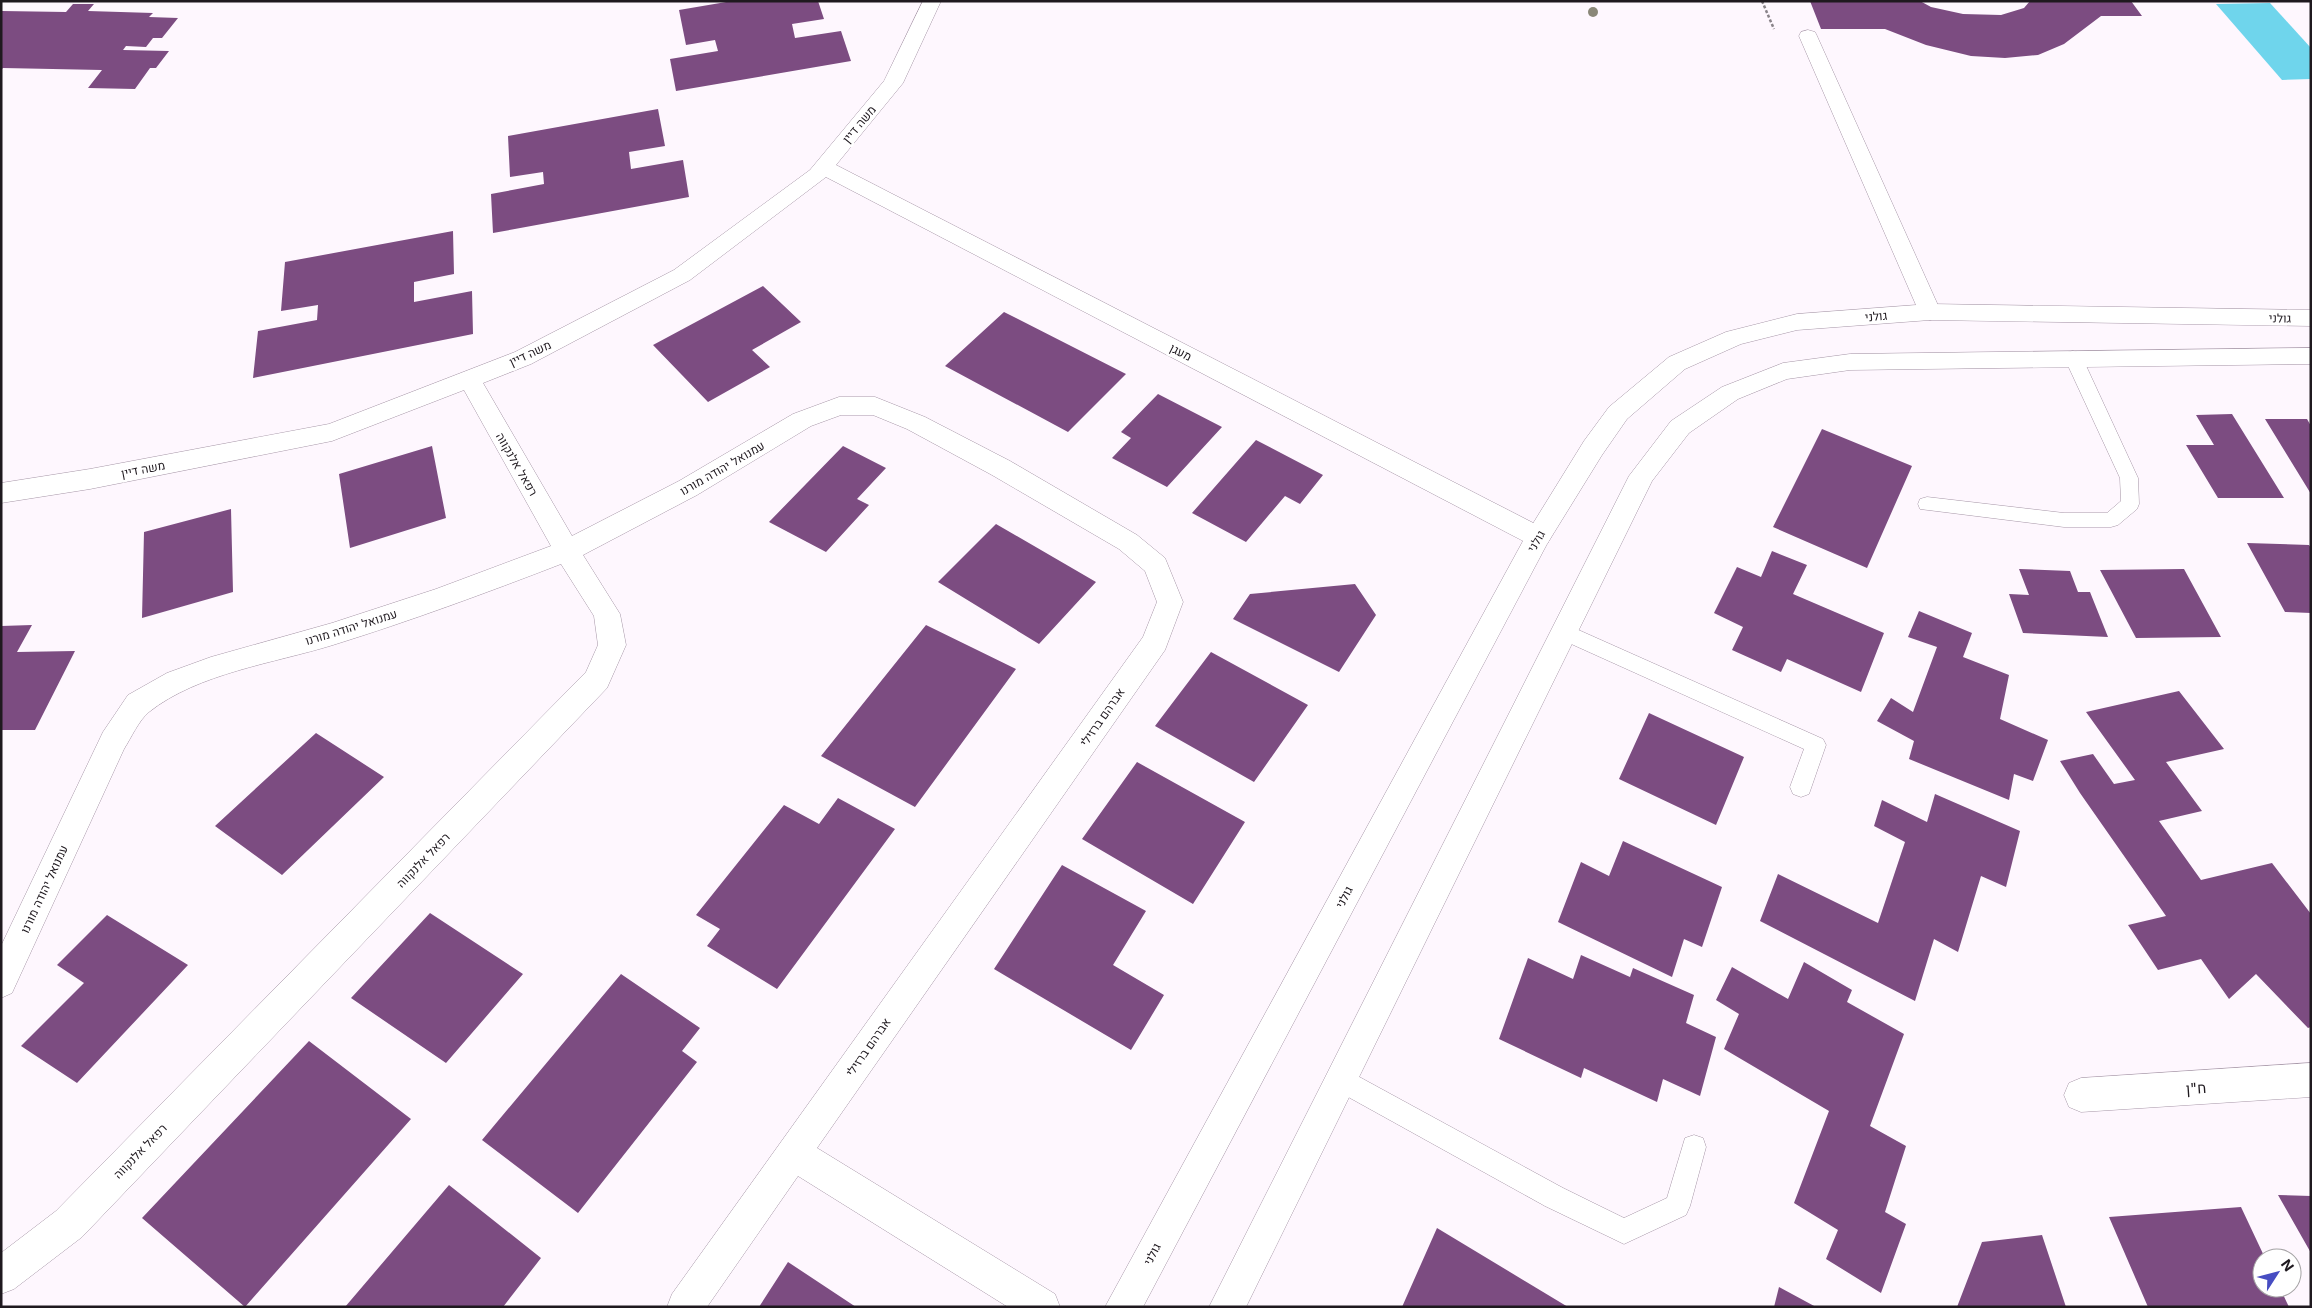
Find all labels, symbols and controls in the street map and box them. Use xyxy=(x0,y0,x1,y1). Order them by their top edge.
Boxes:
street label: משה דיין xyxy=(839,102,879,146)
street label: גולני xyxy=(1864,308,1888,324)
street label: גולני xyxy=(2269,310,2292,326)
street label: משה דיין xyxy=(507,337,553,369)
street label: מעגן xyxy=(1168,340,1194,364)
street label: רפאל אלנקווה xyxy=(493,430,541,498)
street label: עמנואל יהודה מורנו xyxy=(677,438,767,498)
street label: משה דיין xyxy=(120,457,166,481)
street label: גולני xyxy=(1524,527,1548,554)
street label: עמנואל יהודה מורנו xyxy=(303,606,399,648)
street label: אברהם ברזילי xyxy=(1076,685,1128,749)
street label: רפאל אלנקווה xyxy=(393,829,453,891)
street label: עמנואל יהודה מורנו xyxy=(17,843,71,935)
street label: גולני xyxy=(1332,883,1356,910)
street label: אברהם ברזילי xyxy=(842,1015,894,1079)
street label: ח"ן xyxy=(2185,1078,2207,1098)
street label: רפאל אלנקווה xyxy=(110,1120,170,1182)
street label: גולני xyxy=(1140,1240,1164,1267)
north arrow xyxy=(2252,1248,2302,1298)
text: N xyxy=(2278,1256,2298,1274)

